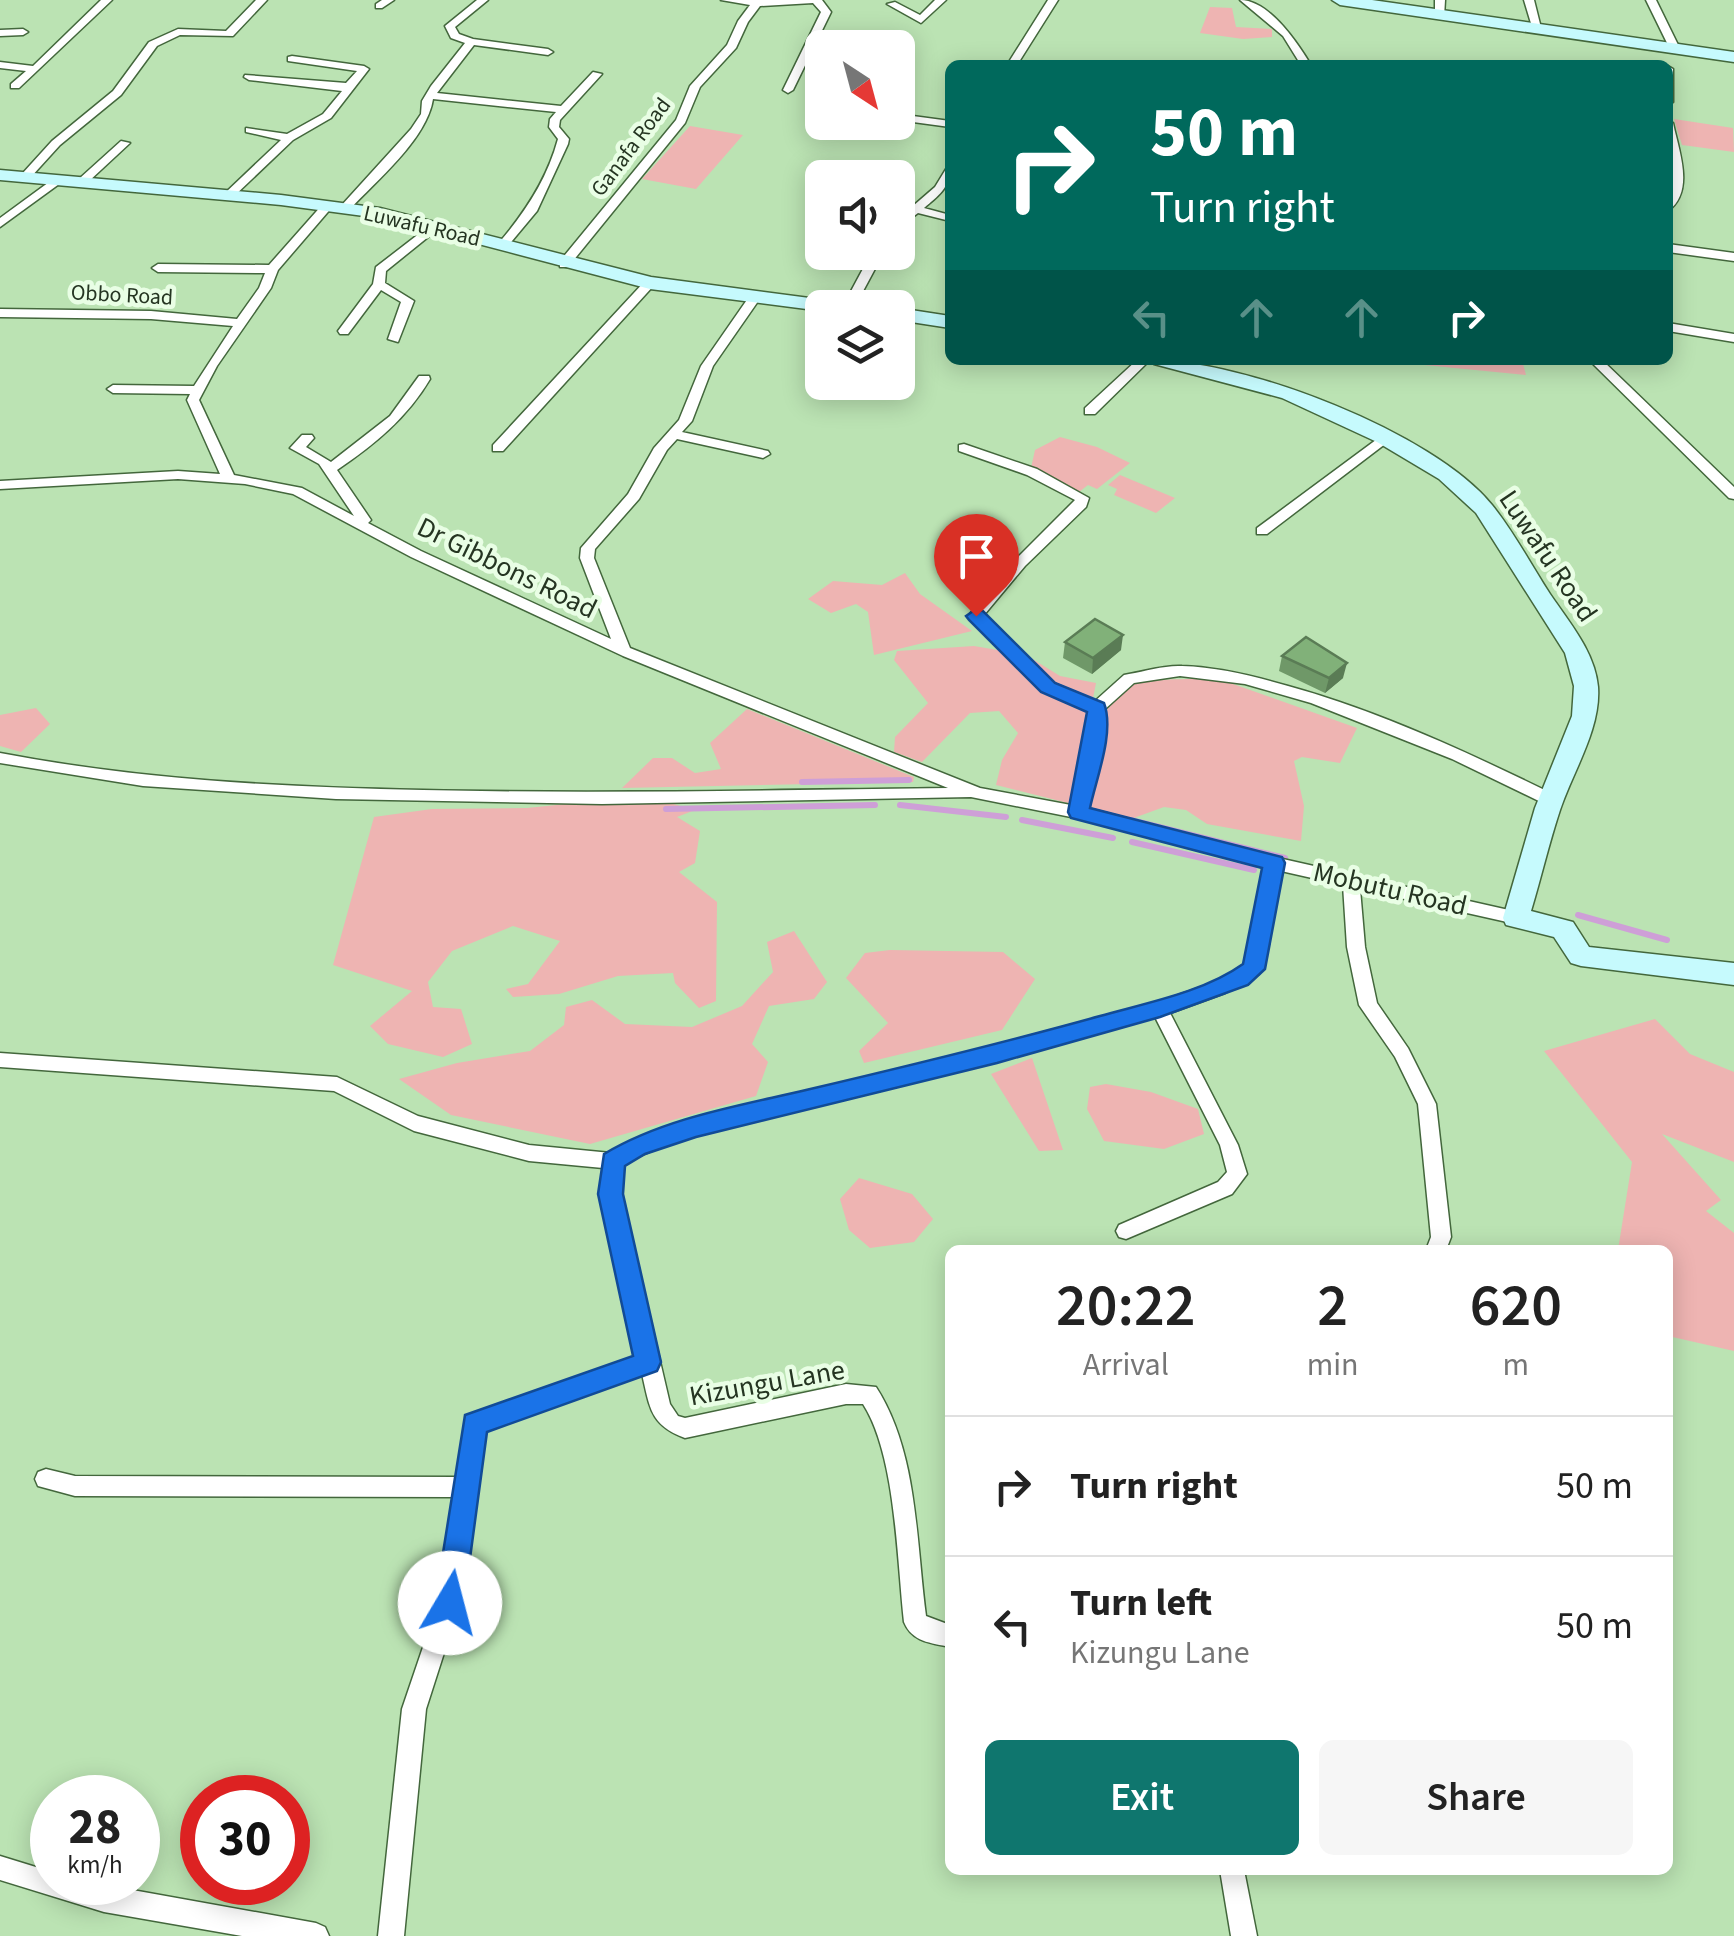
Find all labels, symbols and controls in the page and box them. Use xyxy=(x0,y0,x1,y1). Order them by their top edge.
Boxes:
north arrow xyxy=(805,30,915,140)
map controls xyxy=(805,30,915,400)
text: 50 m xyxy=(1150,83,1298,183)
street label: Ganafa Road xyxy=(583,91,679,203)
icon: right xyxy=(985,100,1115,230)
button: sound xyxy=(805,160,915,270)
text: Turn right xyxy=(1150,176,1335,240)
street label: Luwafu Road xyxy=(360,197,484,255)
street label: Obbo Road xyxy=(70,276,174,314)
button: layers xyxy=(805,290,915,400)
icon: left xyxy=(1124,290,1179,345)
icon: ahead xyxy=(1229,290,1284,345)
icon: ahead xyxy=(1334,290,1389,345)
icon: right xyxy=(1439,290,1494,345)
street label: Luwafu Road xyxy=(1489,482,1607,630)
street label: Dr Gibbons Road xyxy=(410,507,604,629)
pin xyxy=(934,514,1019,617)
icon: arrive xyxy=(949,529,1004,584)
street label: Mobutu Road xyxy=(1309,852,1471,926)
text: 20:22 xyxy=(1056,1264,1196,1349)
text: 2 xyxy=(1317,1264,1348,1349)
text: 620 xyxy=(1470,1264,1562,1349)
text: Arrival xyxy=(1083,1342,1169,1388)
text: min xyxy=(1307,1342,1359,1388)
text: m xyxy=(1503,1342,1529,1388)
street label: Kizungu Lane xyxy=(686,1350,848,1416)
icon: right xyxy=(985,1459,1040,1514)
text: Turn right xyxy=(1070,1459,1238,1513)
text: 50 m xyxy=(1556,1459,1633,1513)
position arrow xyxy=(398,1551,502,1655)
text: Turn left xyxy=(1070,1576,1212,1630)
icon: left xyxy=(985,1599,1040,1654)
text: 50 m xyxy=(1556,1599,1633,1653)
text: Kizungu Lane xyxy=(1070,1630,1250,1676)
button: Exit xyxy=(985,1740,1299,1855)
button: Share xyxy=(1319,1740,1633,1855)
speed limit sign: 30 xyxy=(180,1775,310,1905)
text: 28 xyxy=(69,1792,121,1863)
text: km/h xyxy=(67,1847,123,1883)

